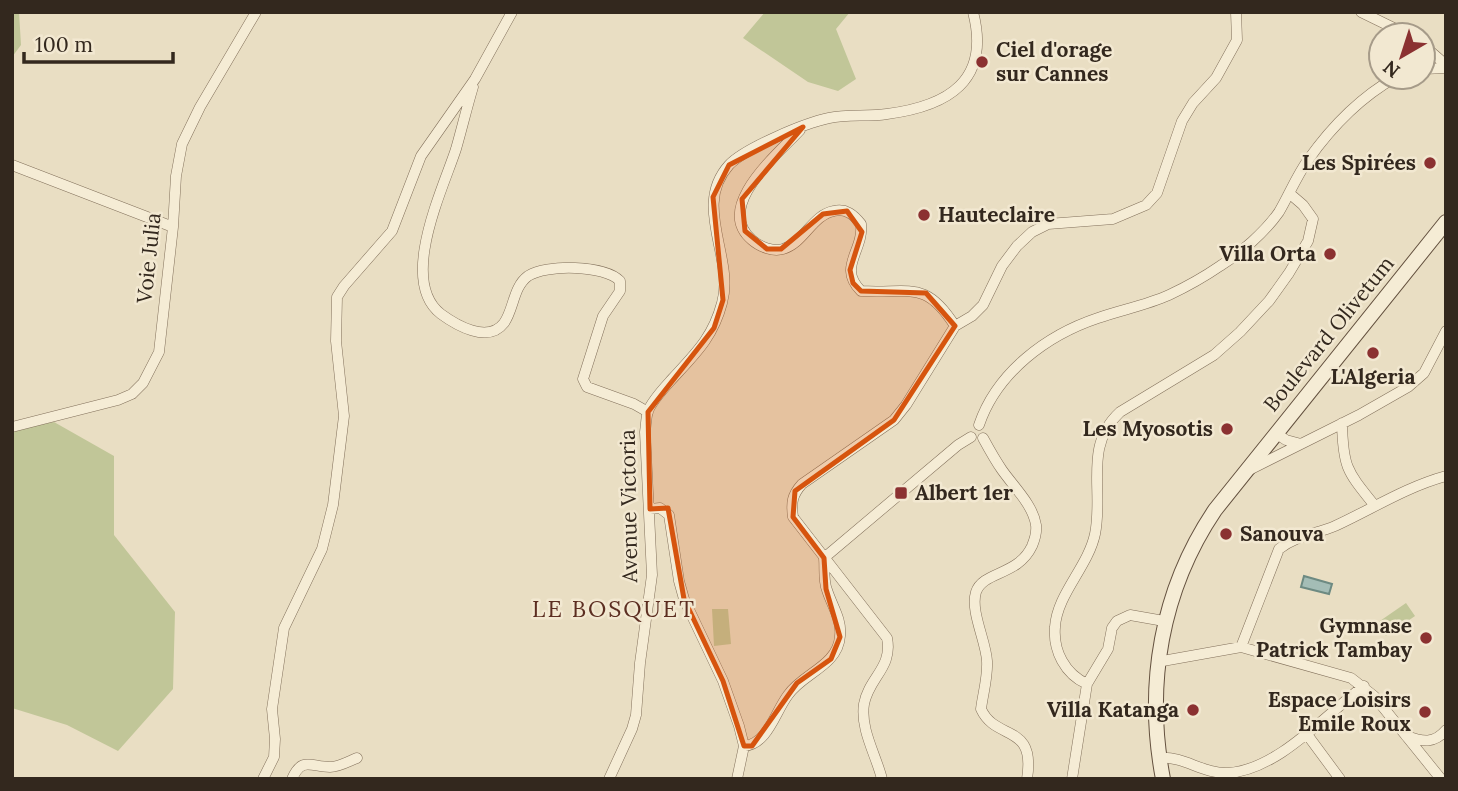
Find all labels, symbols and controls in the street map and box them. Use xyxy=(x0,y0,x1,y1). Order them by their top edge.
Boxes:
scale bar xyxy=(24,21,173,65)
north arrow xyxy=(1367,21,1437,91)
text: 100 m xyxy=(35,31,93,58)
place label: Ciel d'orage sur Cannes xyxy=(996,36,1112,87)
marker: Ciel d'orage sur Cannes xyxy=(974,54,990,70)
text: N xyxy=(1378,55,1405,83)
place label: Les Spirées xyxy=(1302,149,1416,176)
marker: Les Spirées xyxy=(1422,155,1438,171)
place label: Hauteclaire xyxy=(938,201,1055,228)
marker: Hauteclaire xyxy=(916,207,932,223)
street label: Voie Julia xyxy=(130,211,167,306)
place label: Villa Orta xyxy=(1219,240,1316,267)
marker: Villa Orta xyxy=(1322,246,1338,262)
street label: Boulevard Olivetum xyxy=(1258,250,1400,417)
marker: L'Algeria xyxy=(1365,345,1381,361)
place label: L'Algeria xyxy=(1331,363,1415,390)
place label: Les Myosotis xyxy=(1083,415,1213,442)
marker: Les Myosotis xyxy=(1219,421,1235,437)
street label: Avenue Victoria xyxy=(614,429,643,584)
place label: Albert 1er xyxy=(915,479,1013,506)
marker: Albert 1er xyxy=(893,485,909,501)
place label: Sanouva xyxy=(1240,520,1324,547)
marker: Sanouva xyxy=(1218,526,1234,542)
district label: LE BOSQUET xyxy=(532,594,696,623)
place label: Gymnase Patrick Tambay xyxy=(1256,612,1412,663)
marker: Gymnase Patrick Tambay xyxy=(1418,630,1434,646)
place label: Espace Loisirs Emile Roux xyxy=(1268,686,1411,737)
place label: Villa Katanga xyxy=(1047,696,1179,723)
marker: Villa Katanga xyxy=(1185,702,1201,718)
marker: Espace Loisirs Emile Roux xyxy=(1417,704,1433,720)

